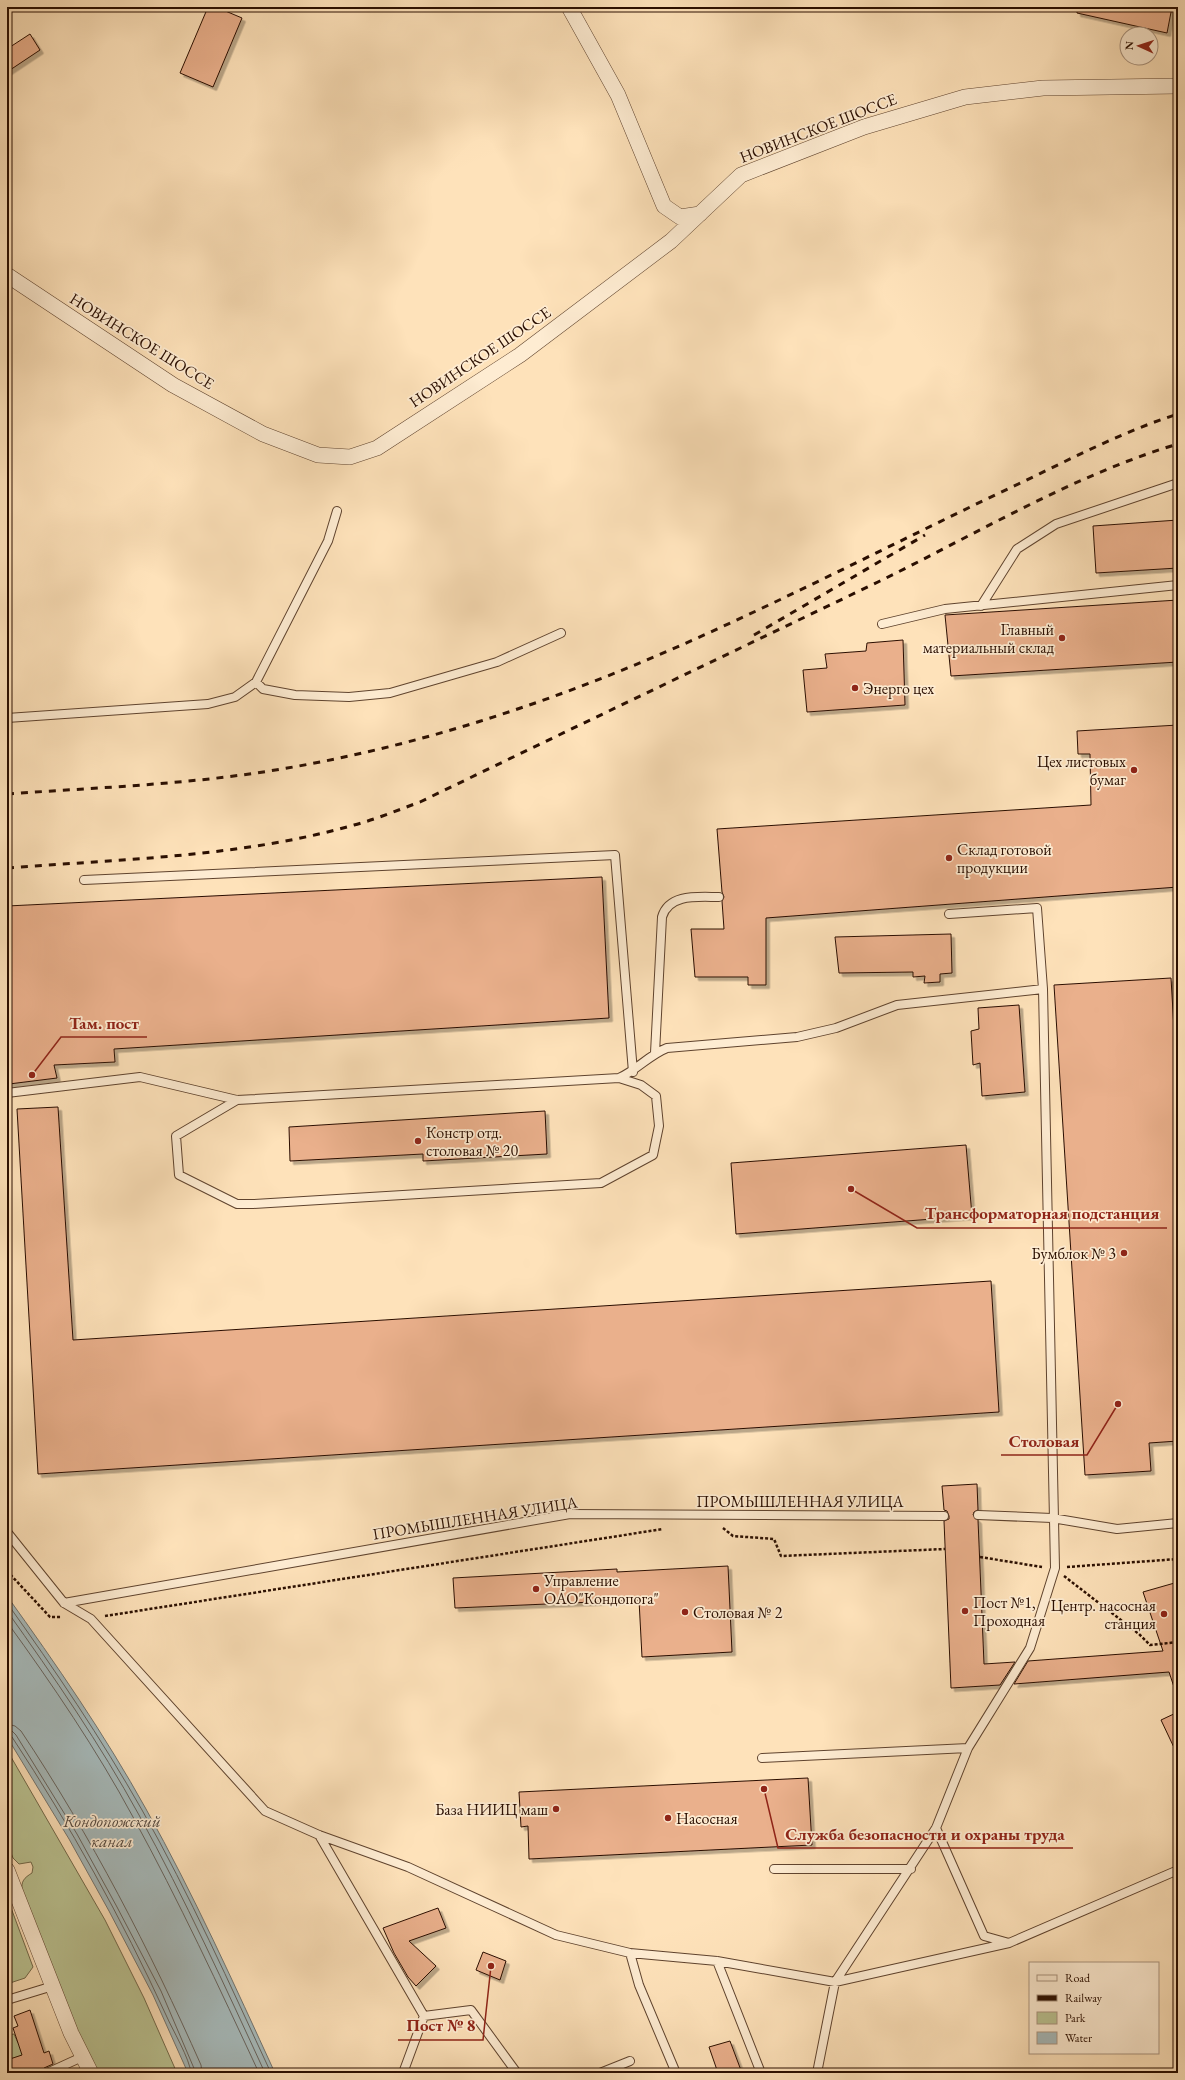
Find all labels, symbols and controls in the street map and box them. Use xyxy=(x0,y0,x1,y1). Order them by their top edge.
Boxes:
north arrow xyxy=(1119,26,1159,66)
text: N xyxy=(1122,41,1136,50)
street label: НОВИНСКОЕ ШОССЕ xyxy=(737,88,899,168)
street label: НОВИНСКОЕ ШОССЕ xyxy=(66,288,218,394)
street label: НОВИНСКОЕ ШОССЕ xyxy=(405,302,555,412)
place label: Главный материальный склад xyxy=(923,619,1055,658)
marker: Главный материальный склад xyxy=(1057,633,1067,643)
place label: Энерго цех xyxy=(863,678,934,699)
marker: Энерго цех xyxy=(850,683,860,693)
place label: Цех листовых бумаг xyxy=(1037,751,1126,790)
marker: Цех листовых бумаг xyxy=(1129,765,1139,775)
place label: Склад готовой продукции xyxy=(957,839,1052,878)
marker: Склад готовой продукции xyxy=(944,853,954,863)
callout: Там. пост xyxy=(61,1008,147,1037)
text: Там. пост xyxy=(69,1012,139,1034)
place label: Констр отд. столовая № 20 xyxy=(426,1122,518,1161)
marker: Констр отд. столовая № 20 xyxy=(413,1136,423,1146)
callout: Трансформаторная подстанция xyxy=(917,1199,1167,1228)
text: Трансформаторная подстанция xyxy=(925,1202,1159,1224)
place label: Бумблок № 3 xyxy=(1031,1243,1116,1264)
marker: Бумблок № 3 xyxy=(1119,1248,1129,1258)
callout: Столовая xyxy=(1001,1426,1087,1455)
text: Столовая xyxy=(1009,1430,1079,1452)
street label: ПРОМЫШЛЕННАЯ УЛИЦА xyxy=(371,1491,580,1545)
street label: ПРОМЫШЛЕННАЯ УЛИЦА xyxy=(696,1491,905,1512)
place label: Управление ОАО"Кондопога" xyxy=(543,1570,659,1609)
marker: Управление ОАО"Кондопога" xyxy=(531,1584,541,1594)
place label: Пост №1, Проходная xyxy=(973,1592,1045,1631)
place label: Центр. насосная станция xyxy=(1051,1595,1156,1634)
place label: Столовая № 2 xyxy=(693,1602,783,1623)
marker: Пост №1, Проходная xyxy=(960,1606,970,1616)
marker: Столовая № 2 xyxy=(680,1607,690,1617)
marker: Центр. насосная станция xyxy=(1159,1609,1169,1619)
place label: База НИИЦ маш xyxy=(435,1799,548,1820)
marker: База НИИЦ маш xyxy=(551,1804,561,1814)
place label: Насосная xyxy=(676,1808,738,1829)
water label: Кондопожский канал xyxy=(62,1810,161,1852)
marker: Насосная xyxy=(663,1813,673,1823)
callout: Служба безопасности и охраны труда xyxy=(778,1819,1073,1848)
text: Служба безопасности и охраны труда xyxy=(785,1823,1065,1845)
legend xyxy=(1029,1962,1159,2054)
text: Road xyxy=(1065,1970,1091,1986)
text: Railway xyxy=(1065,1990,1103,2006)
text: Park xyxy=(1065,2010,1086,2026)
callout: Пост № 8 xyxy=(398,2011,483,2040)
text: Пост № 8 xyxy=(407,2014,476,2036)
text: Water xyxy=(1065,2030,1092,2046)

